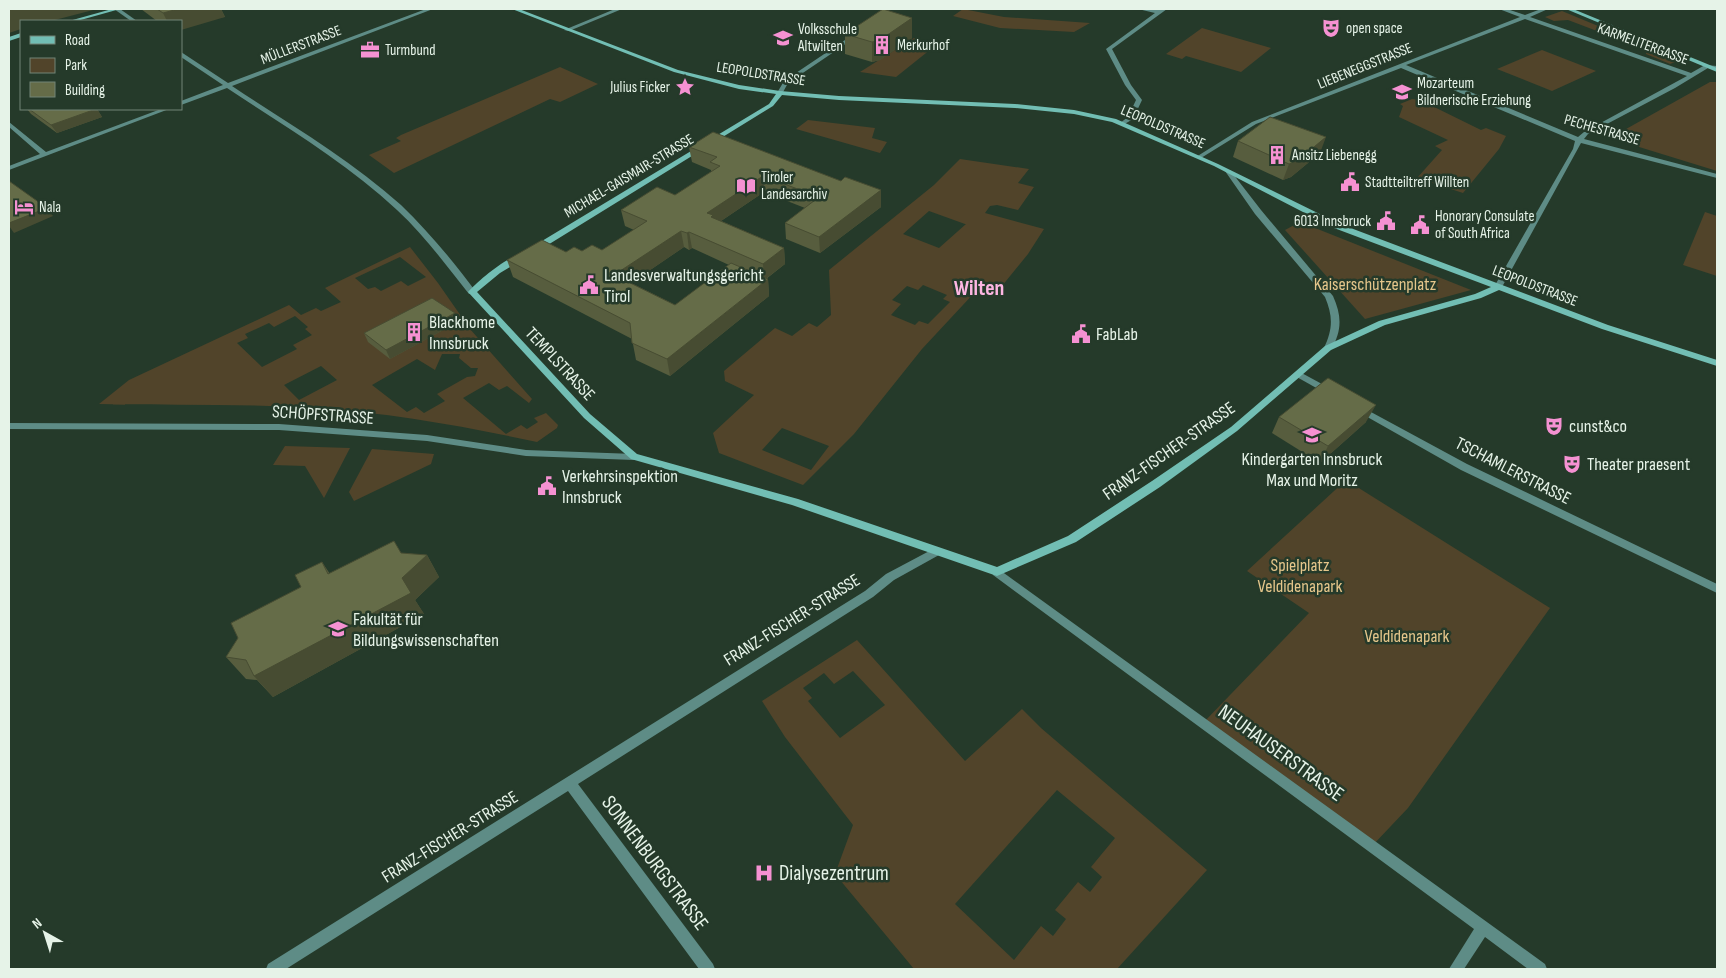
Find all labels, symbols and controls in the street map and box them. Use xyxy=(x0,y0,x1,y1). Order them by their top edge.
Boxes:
theatre icon: open space xyxy=(1320,17,1342,39)
place label: open space xyxy=(1346,19,1403,38)
street label: KARMELITERGASSE xyxy=(1595,19,1691,69)
legend xyxy=(20,20,182,110)
place label: Volksschule Altwilten xyxy=(797,20,857,56)
street label: MÜLLERSTRASSE xyxy=(258,21,344,69)
school or university icon: Volksschule Altwilten xyxy=(772,27,794,49)
text: Road xyxy=(65,31,90,50)
building icon: Merkurhof xyxy=(871,34,893,56)
place label: Merkurhof xyxy=(897,36,950,55)
street label: LIEBENEGGSTRASSE xyxy=(1315,38,1415,94)
office icon: Turmbund xyxy=(359,39,381,61)
place label: Turmbund xyxy=(385,41,435,60)
text: Park xyxy=(65,56,87,75)
street label: LEOPOLDSTRASSE xyxy=(715,58,807,90)
place label: Mozarteum Bildnerische Erziehung xyxy=(1417,74,1531,110)
place icon: Julius Ficker xyxy=(674,76,696,98)
place label: Julius Ficker xyxy=(609,78,671,97)
text: Building xyxy=(65,81,105,100)
school or university icon: Mozarteum Bildnerische Erziehung xyxy=(1391,81,1413,103)
street label: LEOPOLDSTRASSE xyxy=(1118,101,1208,153)
street label: PECHESTRASSE xyxy=(1562,110,1642,150)
street label: MICHAEL-GAISMAIR-STRASSE xyxy=(561,130,697,222)
building icon: Ansitz Liebenegg xyxy=(1266,144,1288,166)
place label: Ansitz Liebenegg xyxy=(1291,146,1377,165)
place label: Tiroler Landesarchiv xyxy=(761,168,827,204)
public building icon: Stadtteiltreff Willten xyxy=(1339,171,1361,193)
place label: Stadtteiltreff Willten xyxy=(1365,173,1469,192)
library icon: Tiroler Landesarchiv xyxy=(735,175,757,197)
hotel icon: Nala xyxy=(13,196,35,218)
place label: Nala xyxy=(39,198,61,217)
place label: Honorary Consulate of South Africa xyxy=(1435,207,1534,243)
public building icon: 6013 Innsbruck xyxy=(1375,210,1397,232)
place label: 6013 Innsbruck xyxy=(1294,212,1371,231)
public building icon: Honorary Consulate of South Africa xyxy=(1409,214,1431,236)
street label: LEOPOLDSTRASSE xyxy=(1490,261,1580,311)
place label: Landesverwaltungsgericht Tirol xyxy=(604,265,764,307)
public building icon: Landesverwaltungsgericht Tirol xyxy=(578,274,600,296)
park label: Kaiserschützenplatz xyxy=(1314,274,1437,295)
district label: Wilten xyxy=(954,275,1004,302)
place label: Blackhome Innsbruck xyxy=(429,312,495,354)
building icon: Blackhome Innsbruck xyxy=(403,321,425,343)
street label: TEMPLSTRASSE xyxy=(521,323,599,405)
public building icon: FabLab xyxy=(1070,323,1092,345)
place label: FabLab xyxy=(1096,324,1138,345)
street label: FRANZ-FISCHER-STRASSE xyxy=(1099,397,1239,505)
street label: SCHÖPFSTRASSE xyxy=(271,401,375,429)
theatre icon: cunst&co xyxy=(1543,415,1565,437)
place label: cunst&co xyxy=(1569,416,1627,437)
school or university icon: Kindergarten Innsbruck Max und Moritz xyxy=(1301,424,1323,446)
street label: TSCHAMLERSTRASSE xyxy=(1452,433,1574,509)
place label: Kindergarten Innsbruck Max und Moritz xyxy=(1242,449,1383,491)
theatre icon: Theater praesent xyxy=(1561,453,1583,475)
place label: Theater praesent xyxy=(1587,454,1691,475)
place label: Verkehrsinspektion Innsbruck xyxy=(562,466,678,508)
public building icon: Verkehrsinspektion Innsbruck xyxy=(536,475,558,497)
park label: Spielplatz Veldidenapark xyxy=(1258,555,1343,597)
street label: FRANZ-FISCHER-STRASSE xyxy=(720,570,864,670)
place label: Fakultät für Bildungswissenschaften xyxy=(353,609,499,651)
school or university icon: Fakultät für Bildungswissenschaften xyxy=(327,618,349,640)
park label: Veldidenapark xyxy=(1365,626,1450,647)
street label: NEUHAUSERSTRASSE xyxy=(1213,699,1349,807)
street label: FRANZ-FISCHER-STRASSE xyxy=(378,787,522,887)
street label: SONNENBURGSTRASSE xyxy=(596,791,714,935)
place label: Dialysezentrum xyxy=(779,861,889,886)
hospital icon: Dialysezentrum xyxy=(753,862,775,884)
north arrow xyxy=(20,908,70,958)
text: N xyxy=(29,914,45,932)

